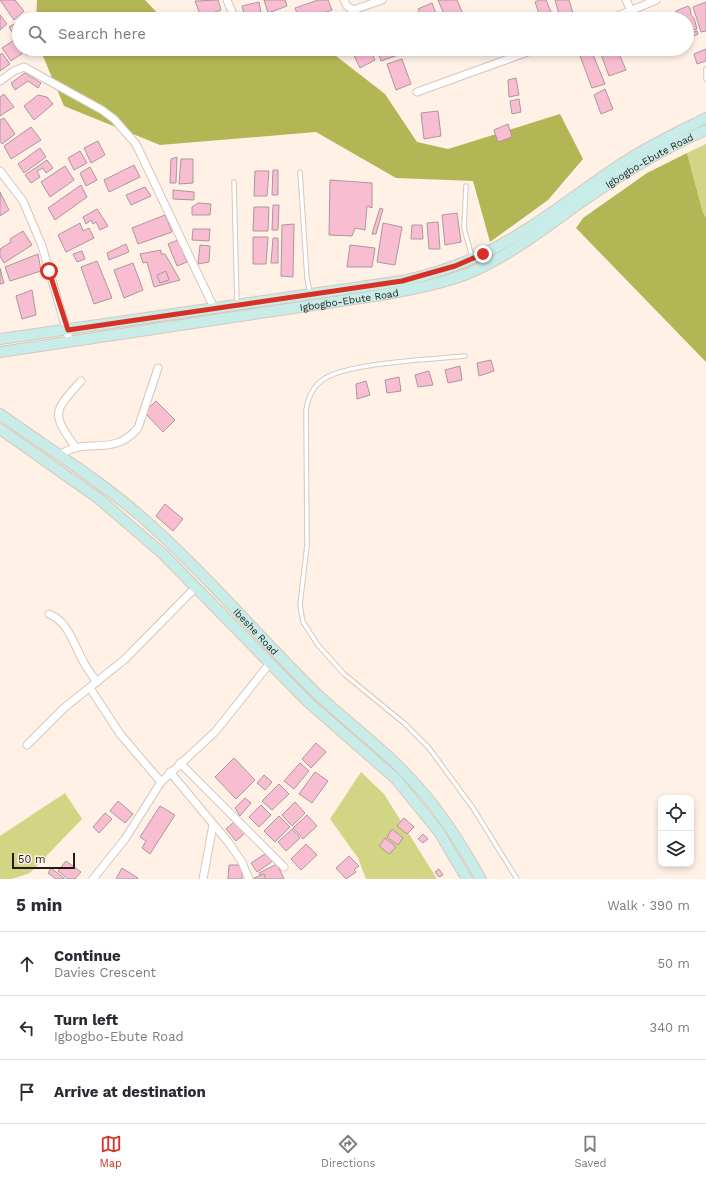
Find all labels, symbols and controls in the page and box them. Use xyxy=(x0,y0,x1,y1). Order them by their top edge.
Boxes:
search box xyxy=(12,12,694,56)
icon: search xyxy=(26,23,48,45)
text: Search here xyxy=(58,25,146,43)
street label: Igbogbo-Ebute Road xyxy=(603,131,695,190)
route end xyxy=(474,245,492,263)
route start xyxy=(40,262,58,280)
street label: Igbogbo-Ebute Road xyxy=(299,286,399,313)
street label: Ibeshe Road xyxy=(231,606,281,657)
map controls xyxy=(658,795,694,867)
button: locate xyxy=(658,795,694,831)
button: layers xyxy=(658,831,694,867)
scale bar xyxy=(12,851,75,870)
text: 50 m xyxy=(18,853,45,866)
text: 5 min xyxy=(16,895,62,915)
text: Walk · 390 m xyxy=(607,898,690,913)
text: Continue xyxy=(54,947,121,965)
icon: ahead xyxy=(16,953,38,975)
text: 50 m xyxy=(658,956,690,971)
text: Davies Crescent xyxy=(54,965,156,980)
text: Turn left xyxy=(54,1011,118,1029)
icon: left xyxy=(16,1017,38,1039)
text: 340 m xyxy=(650,1020,690,1035)
text: Igbogbo-Ebute Road xyxy=(54,1029,184,1044)
icon: arrive xyxy=(16,1081,38,1103)
text: Arrive at destination xyxy=(54,1083,206,1101)
tab: Map xyxy=(100,1133,122,1170)
tab: Directions xyxy=(321,1133,375,1170)
tab: Saved xyxy=(574,1133,606,1170)

